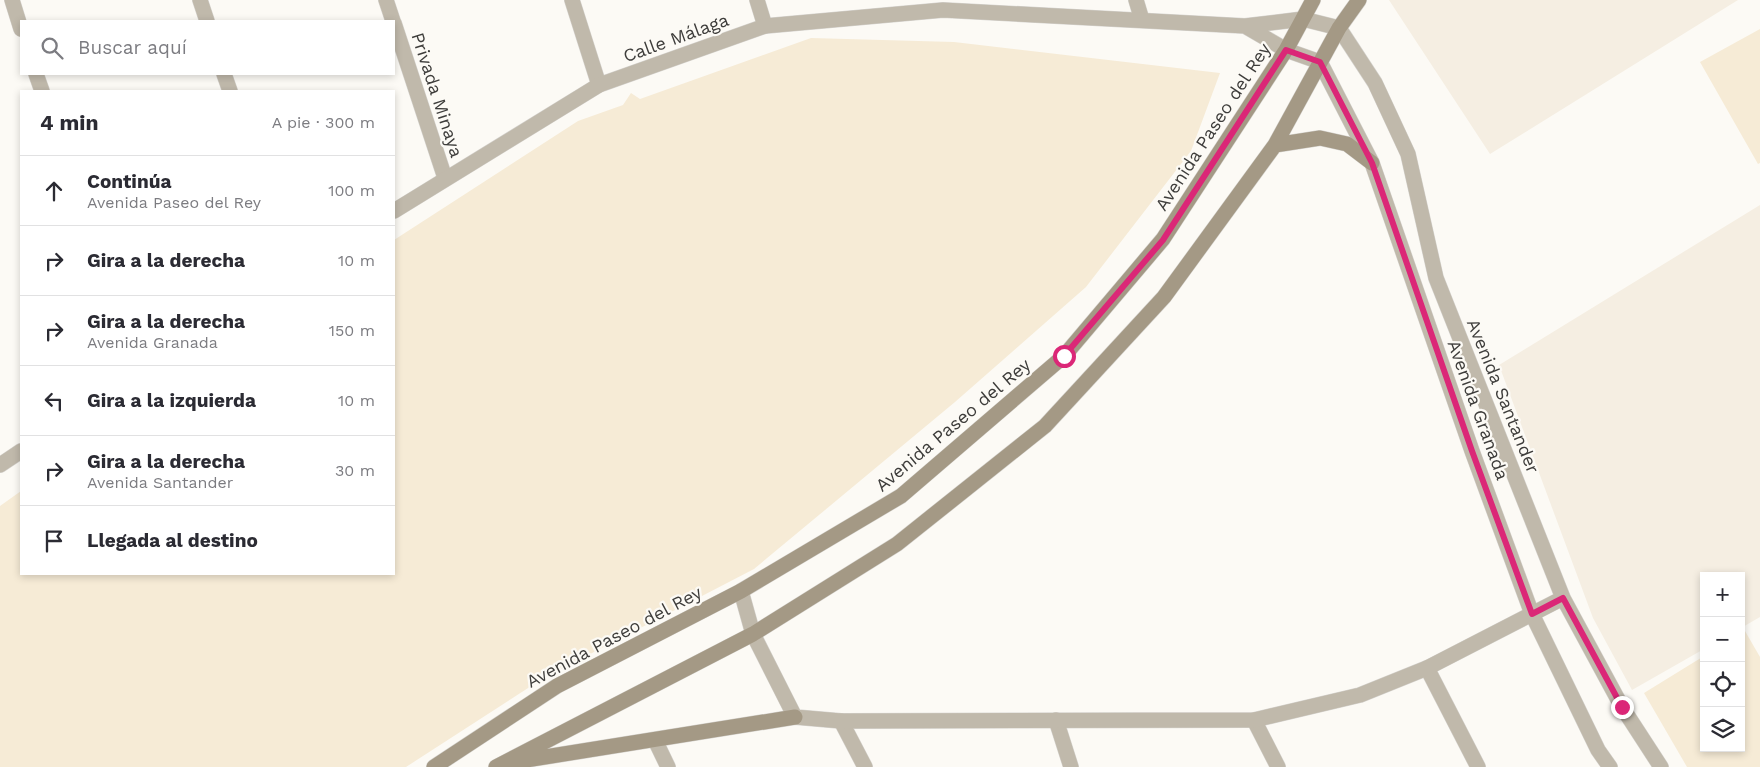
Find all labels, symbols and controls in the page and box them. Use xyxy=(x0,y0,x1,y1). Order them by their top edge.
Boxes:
street label: Calle Málaga xyxy=(620,9,732,66)
search box xyxy=(20,20,395,75)
street label: Privada Minaya xyxy=(407,30,468,160)
icon: search xyxy=(38,34,66,62)
text: Buscar aquí xyxy=(78,36,187,59)
street label: Avenida Paseo del Rey xyxy=(1150,38,1275,215)
text: 4 min xyxy=(40,110,98,135)
text: A pie · 300 m xyxy=(272,113,375,132)
text: Continúa xyxy=(87,170,171,193)
icon: ahead xyxy=(40,177,68,205)
text: 100 m xyxy=(328,181,375,200)
text: Avenida Paseo del Rey xyxy=(87,193,261,212)
icon: right xyxy=(40,247,68,275)
text: Gira a la derecha xyxy=(87,249,245,272)
text: 10 m xyxy=(338,251,375,270)
text: Gira a la derecha xyxy=(87,310,245,333)
street label: Avenida Santander xyxy=(1463,316,1544,476)
icon: right xyxy=(40,317,68,345)
text: 150 m xyxy=(329,321,375,340)
text: Avenida Granada xyxy=(87,333,218,352)
street label: Avenida Granada xyxy=(1443,337,1514,483)
route start xyxy=(1053,345,1076,368)
street label: Avenida Paseo del Rey xyxy=(871,353,1035,496)
icon: left xyxy=(40,387,68,415)
text: Gira a la izquierda xyxy=(87,389,256,412)
text: 10 m xyxy=(338,391,375,410)
text: Gira a la derecha xyxy=(87,450,245,473)
icon: right xyxy=(40,457,68,485)
text: 30 m xyxy=(335,461,375,480)
text: Avenida Santander xyxy=(87,473,233,492)
icon: arrive xyxy=(40,527,68,555)
text: Llegada al destino xyxy=(87,529,258,552)
map controls xyxy=(1700,572,1745,752)
button: + xyxy=(1700,572,1745,617)
street label: Avenida Paseo del Rey xyxy=(522,581,706,692)
button: − xyxy=(1700,617,1745,662)
button: locate xyxy=(1700,662,1745,707)
route end xyxy=(1611,696,1634,719)
button: layers xyxy=(1700,707,1745,752)

